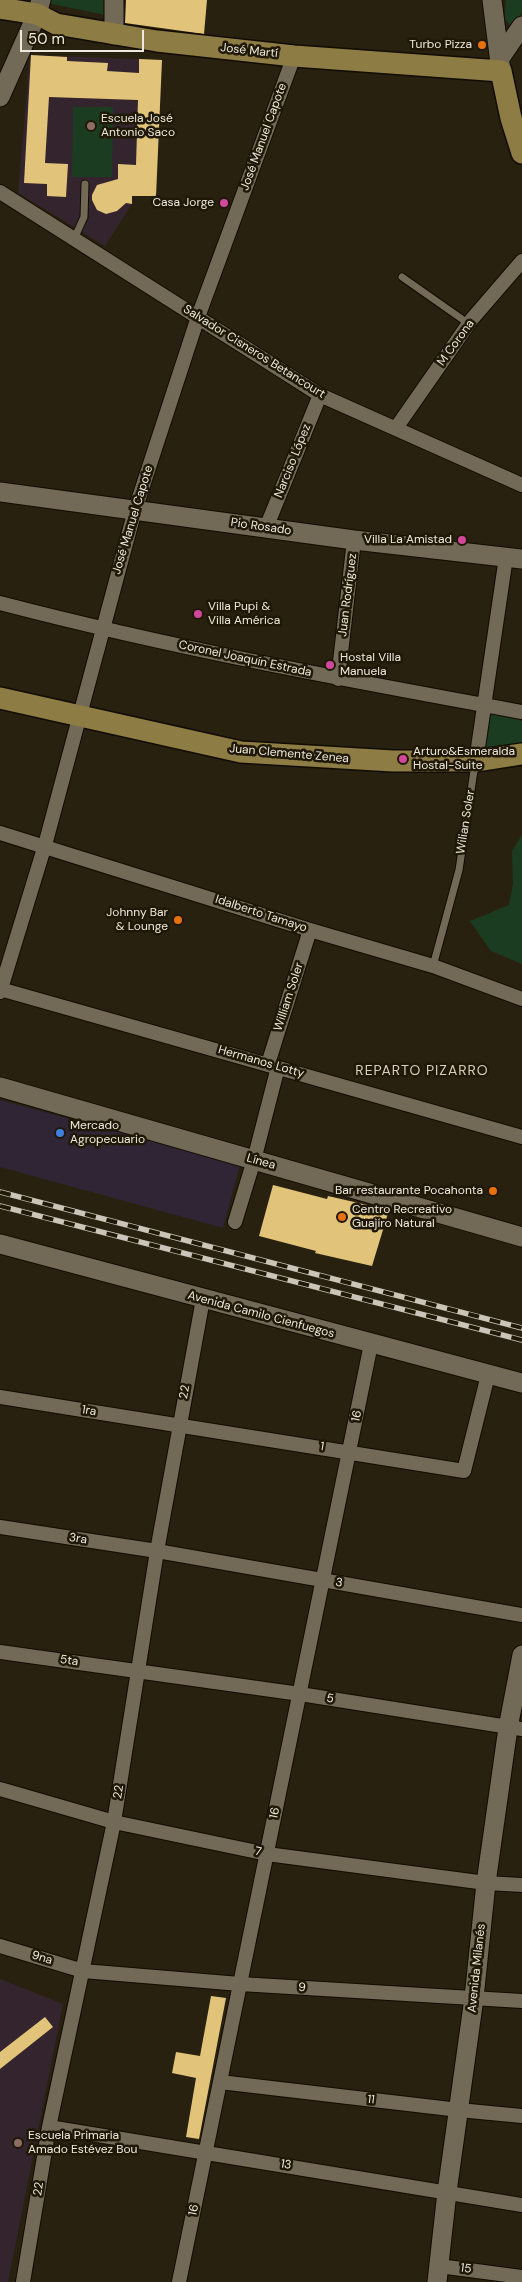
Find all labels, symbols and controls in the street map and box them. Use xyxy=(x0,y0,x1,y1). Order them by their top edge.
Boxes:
scale bar xyxy=(22,20,146,52)
text: 50 m xyxy=(28,29,65,49)
place label: Turbo Pizza xyxy=(409,38,472,52)
marker: Turbo Pizza xyxy=(476,39,488,51)
street label: José Martí xyxy=(220,41,278,61)
street label: José Manuel Capote xyxy=(238,81,290,193)
place label: Escuela José Antonio Saco xyxy=(101,112,175,140)
marker: Escuela José Antonio Saco xyxy=(85,120,97,132)
place label: Casa Jorge xyxy=(152,196,214,210)
marker: Casa Jorge xyxy=(218,197,230,209)
street label: Salvador Cisneros Betancourt xyxy=(180,302,328,402)
street label: M Corona xyxy=(434,317,478,369)
street label: Narciso López xyxy=(272,422,314,500)
street label: José Manuel Capote xyxy=(110,464,156,576)
street label: Pio Rosado xyxy=(230,516,292,538)
place label: Villa La Amistad xyxy=(364,533,452,547)
marker: Villa La Amistad xyxy=(456,534,468,546)
street label: Juan Rodríguez xyxy=(336,552,360,638)
place label: Villa Pupi & Villa América xyxy=(208,600,280,628)
marker: Villa Pupi & Villa América xyxy=(192,608,204,620)
street label: Coronel Joaquín Estrada xyxy=(177,638,313,680)
place label: Hostal Villa Manuela xyxy=(340,651,401,679)
marker: Hostal Villa Manuela xyxy=(324,659,336,671)
street label: Juan Clemente Zenea xyxy=(229,742,349,766)
place label: Arturo&Esmeralda Hostal-Suite xyxy=(413,745,515,773)
marker: Arturo&Esmeralda Hostal-Suite xyxy=(397,753,409,765)
street label: Wilian Soler xyxy=(454,789,478,855)
street label: Idalberto Tamayo xyxy=(213,892,309,936)
place label: Johnny Bar & Lounge xyxy=(106,906,168,934)
marker: Johnny Bar & Lounge xyxy=(172,914,184,926)
street label: William Soler xyxy=(271,961,307,1033)
street label: Hermanos Lotty xyxy=(216,1043,306,1081)
district label: REPARTO PIZARRO xyxy=(353,1063,491,1079)
place label: Mercado Agropecuario xyxy=(70,1119,145,1147)
marker: Mercado Agropecuario xyxy=(54,1127,66,1139)
street label: Línea xyxy=(245,1151,277,1173)
place label: Bar restaurante Pocahonta xyxy=(335,1184,483,1198)
marker: Bar restaurante Pocahonta xyxy=(487,1185,499,1197)
place label: Centro Recreativo Guajiro Natural xyxy=(352,1203,452,1231)
marker: Centro Recreativo Guajiro Natural xyxy=(336,1211,348,1223)
street label: Avenida Camilo Cienfuegos xyxy=(186,1288,336,1342)
street label: 22 xyxy=(177,1384,193,1400)
street label: 1ra xyxy=(81,1403,97,1419)
street label: 16 xyxy=(349,1409,365,1423)
street label: 1 xyxy=(319,1440,325,1454)
street label: 3ra xyxy=(68,1530,88,1548)
street label: 3 xyxy=(334,1575,344,1591)
street label: 5ta xyxy=(59,1653,79,1669)
street label: 5 xyxy=(325,1691,335,1707)
street label: 22 xyxy=(111,1784,127,1800)
street label: 16 xyxy=(267,1806,283,1820)
street label: 7 xyxy=(253,1844,263,1860)
street label: Avenida Milanés xyxy=(465,1923,489,2013)
street label: 9na xyxy=(30,1948,54,1968)
street label: 9 xyxy=(298,1981,306,1995)
street label: 11 xyxy=(366,2092,376,2108)
place label: Escuela Primaria Amado Estévez Bou xyxy=(28,2129,137,2157)
marker: Escuela Primaria Amado Estévez Bou xyxy=(12,2137,24,2149)
street label: 13 xyxy=(280,2157,292,2173)
street label: 22 xyxy=(31,2181,47,2197)
street label: 16 xyxy=(186,2203,202,2217)
street label: 15 xyxy=(460,2261,472,2277)

